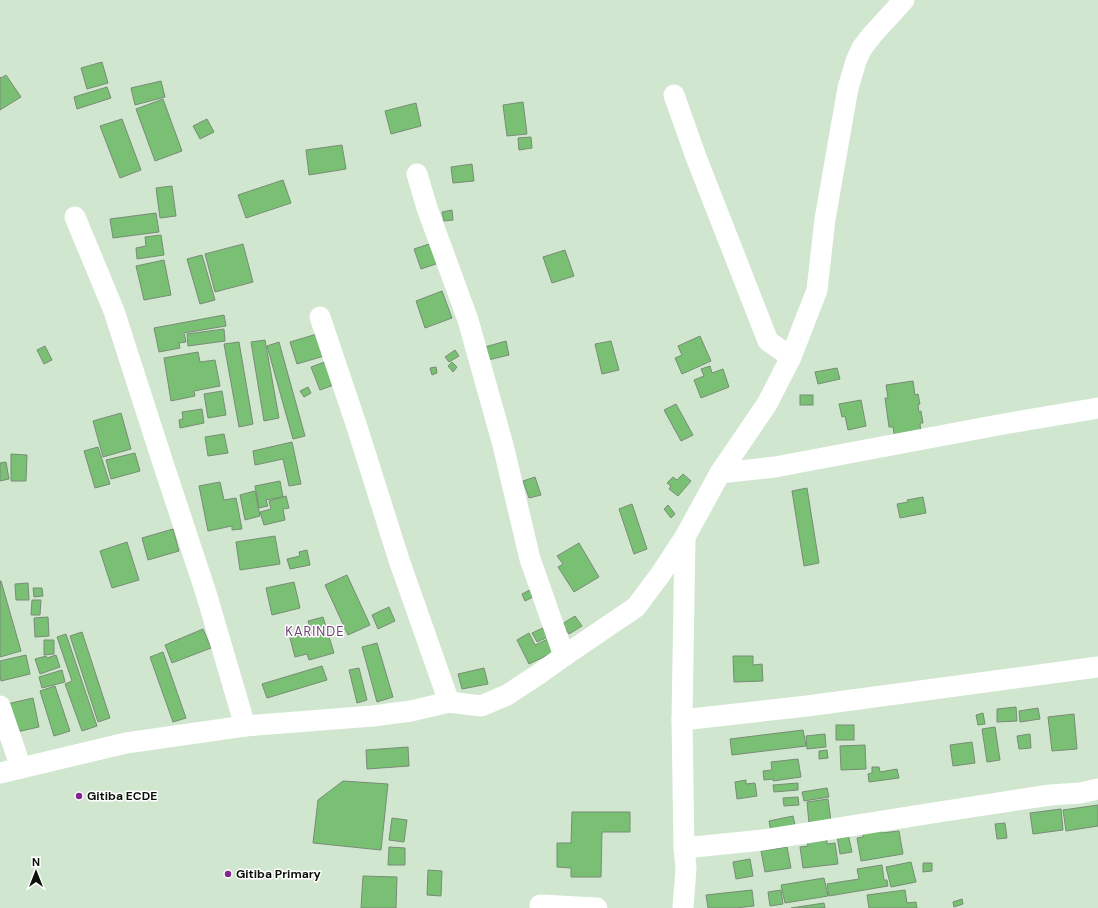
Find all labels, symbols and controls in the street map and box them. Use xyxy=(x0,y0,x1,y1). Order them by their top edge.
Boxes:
district label: KARINDE xyxy=(285,623,345,640)
place label: Gitiba ECDE xyxy=(87,788,157,804)
marker: Gitiba ECDE xyxy=(74,791,84,801)
north arrow xyxy=(16,852,56,892)
text: N xyxy=(32,855,40,869)
place label: Gitiba Primary xyxy=(236,866,322,882)
marker: Gitiba Primary xyxy=(223,869,233,879)

